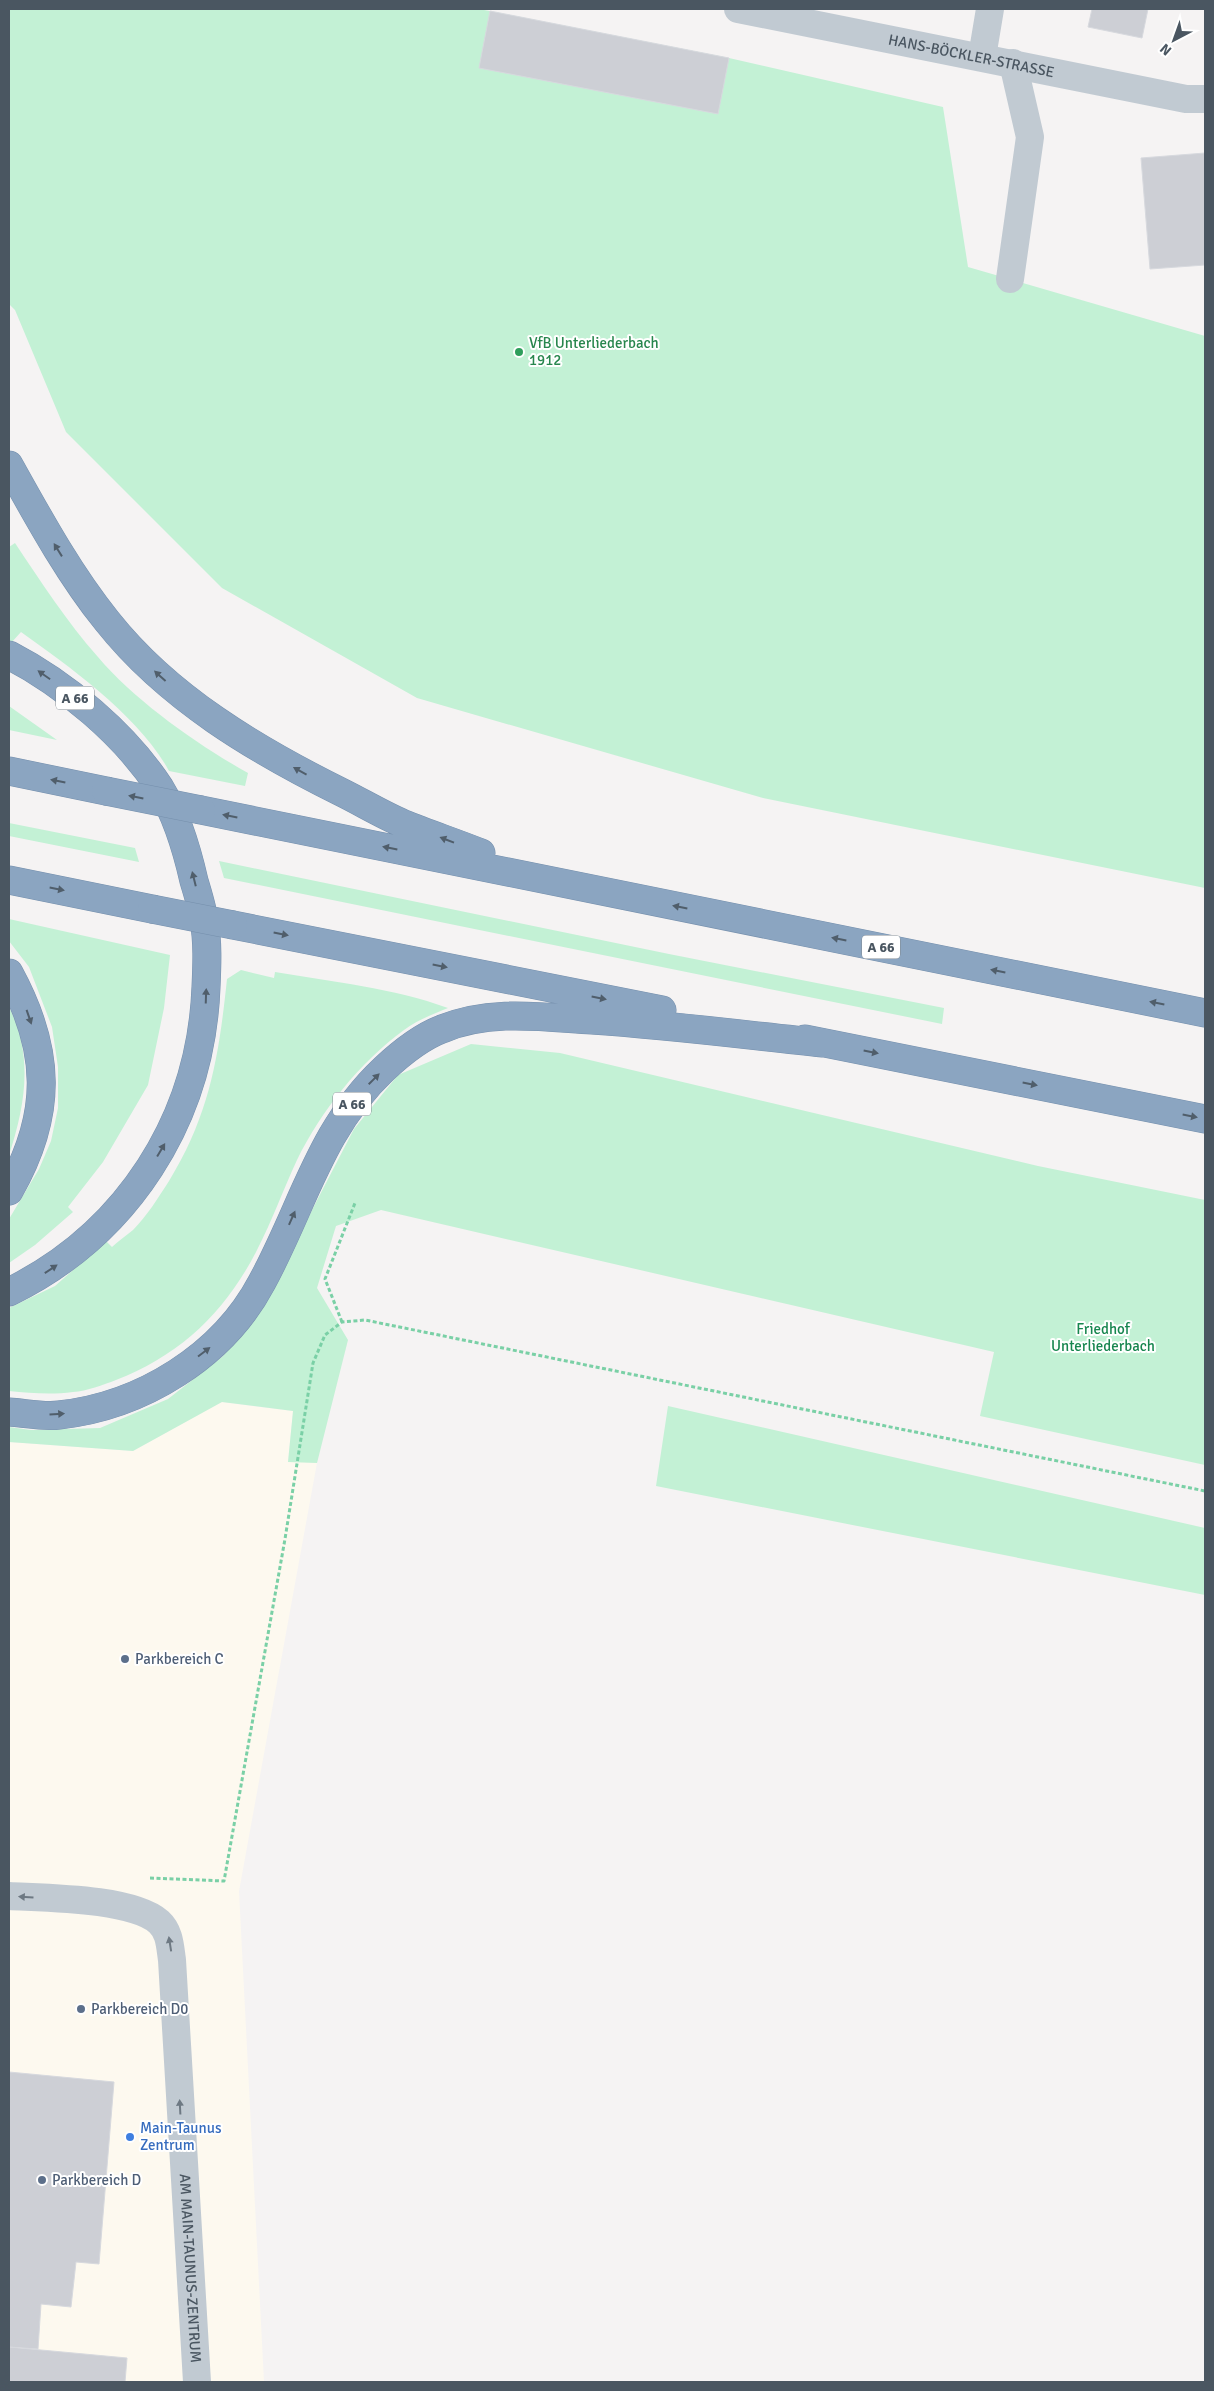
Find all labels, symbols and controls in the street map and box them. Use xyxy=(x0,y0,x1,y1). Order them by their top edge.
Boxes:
north arrow xyxy=(1149,15,1199,65)
street label: HANS-BÖCKLER-STRASSE xyxy=(887,30,1056,81)
text: N xyxy=(1157,40,1175,59)
place label: VfB Unterliederbach 1912 xyxy=(529,334,659,369)
marker: VfB Unterliederbach 1912 xyxy=(513,346,525,358)
one-way arrow xyxy=(53,544,62,557)
one-way arrow xyxy=(37,670,51,680)
one-way arrow xyxy=(154,670,166,682)
road number: A 66 xyxy=(56,686,94,710)
one-way arrow xyxy=(292,767,307,775)
one-way arrow xyxy=(50,777,66,785)
one-way arrow xyxy=(129,793,144,801)
one-way arrow xyxy=(223,812,238,820)
one-way arrow xyxy=(439,836,454,843)
one-way arrow xyxy=(382,844,397,852)
one-way arrow xyxy=(190,872,198,887)
one-way arrow xyxy=(49,885,64,893)
one-way arrow xyxy=(671,902,687,910)
one-way arrow xyxy=(273,930,288,938)
one-way arrow xyxy=(831,935,846,943)
road number: A 66 xyxy=(862,936,900,959)
one-way arrow xyxy=(432,962,448,970)
one-way arrow xyxy=(991,967,1006,975)
one-way arrow xyxy=(202,988,210,1004)
one-way arrow xyxy=(592,994,608,1002)
one-way arrow xyxy=(1150,999,1165,1007)
one-way arrow xyxy=(26,1010,34,1025)
one-way arrow xyxy=(863,1048,879,1056)
one-way arrow xyxy=(368,1073,380,1085)
one-way arrow xyxy=(1023,1080,1038,1088)
road number: A 66 xyxy=(333,1092,371,1116)
one-way arrow xyxy=(1182,1112,1197,1120)
one-way arrow xyxy=(156,1144,165,1157)
one-way arrow xyxy=(288,1211,296,1225)
one-way arrow xyxy=(45,1264,58,1274)
park label: Friedhof Unterliederbach xyxy=(1051,1320,1155,1355)
one-way arrow xyxy=(197,1347,211,1357)
one-way arrow xyxy=(50,1410,66,1418)
place label: Parkbereich C xyxy=(135,1650,224,1668)
marker: Parkbereich C xyxy=(119,1653,131,1665)
one-way arrow xyxy=(18,1893,34,1901)
one-way arrow xyxy=(165,1936,173,1952)
place label: Parkbereich D0 xyxy=(91,2000,188,2018)
marker: Parkbereich D0 xyxy=(75,2003,87,2015)
one-way arrow xyxy=(176,2098,184,2114)
place label: Main-Taunus Zentrum xyxy=(140,2119,222,2154)
marker: Main-Taunus Zentrum xyxy=(124,2131,136,2143)
place label: Parkbereich D xyxy=(52,2171,141,2189)
street label: AM MAIN-TAUNUS-ZENTRUM xyxy=(176,2173,205,2363)
marker: Parkbereich D xyxy=(36,2174,48,2186)

